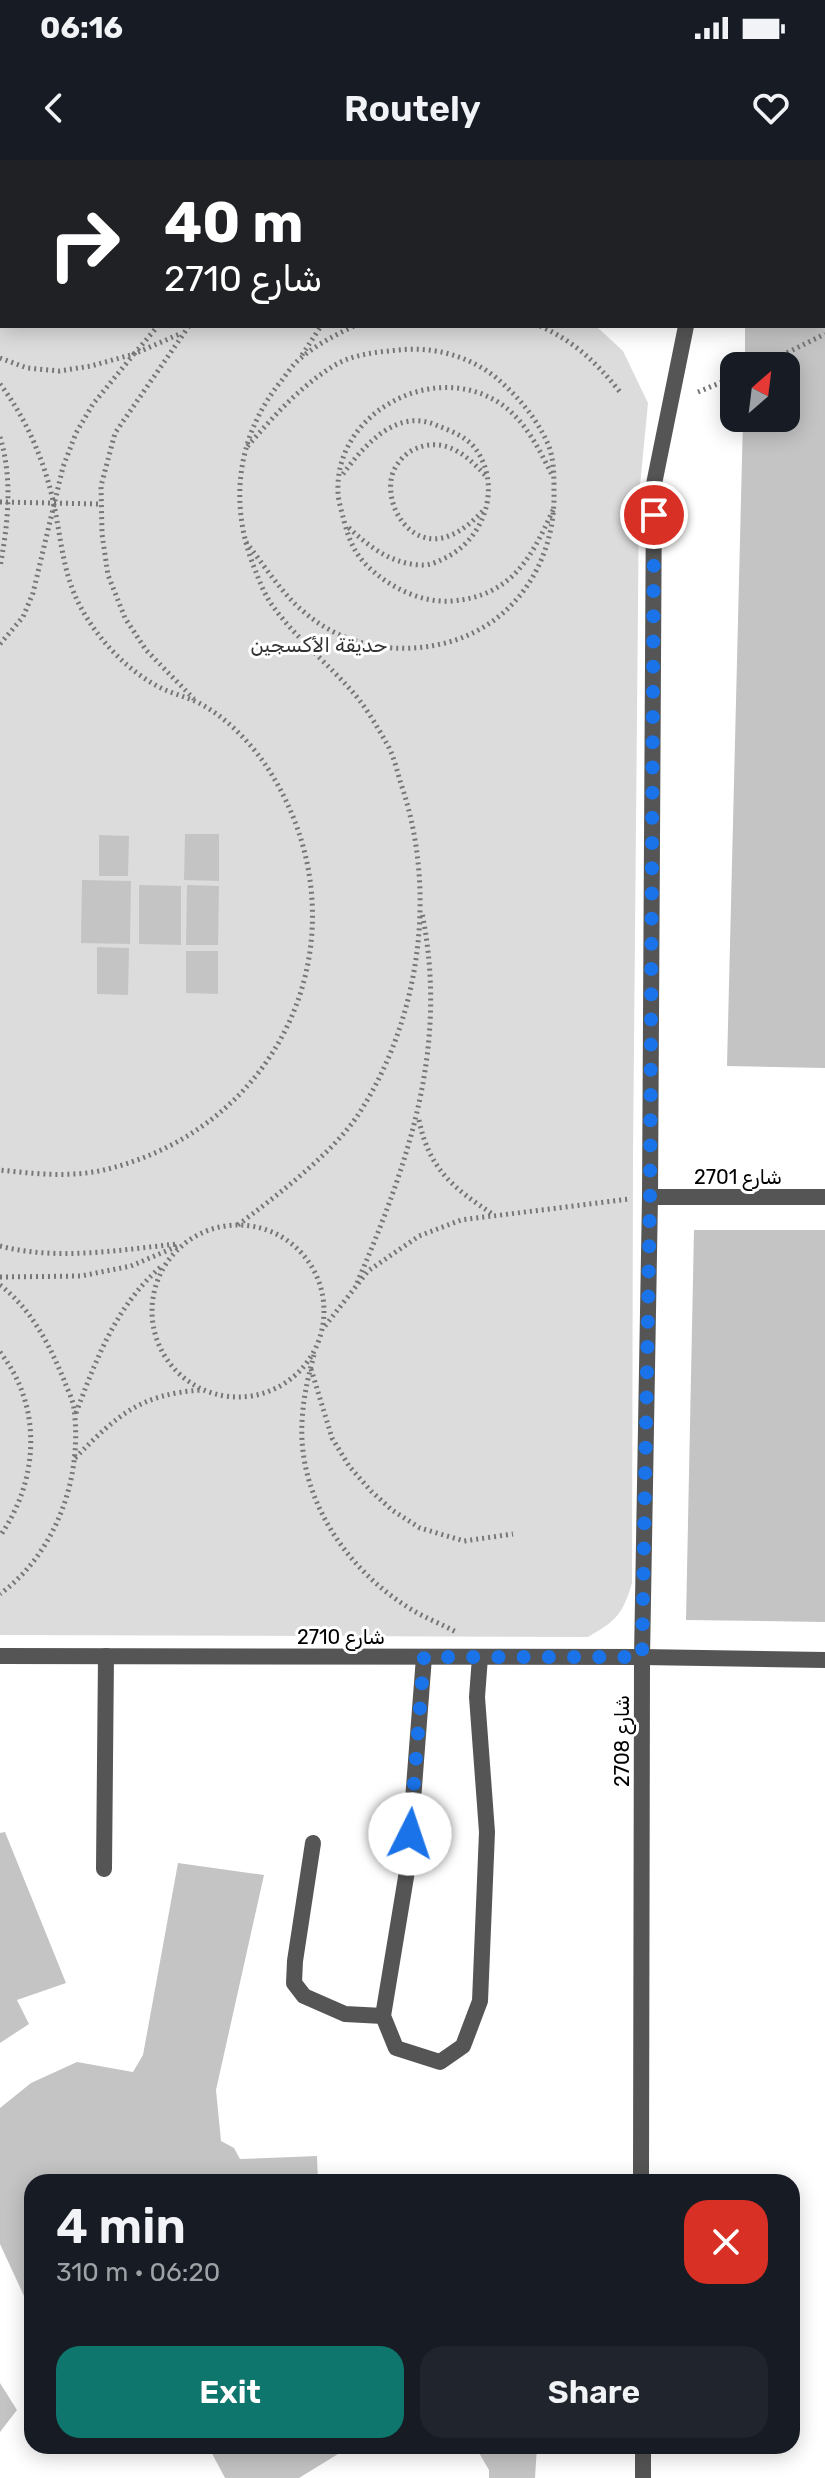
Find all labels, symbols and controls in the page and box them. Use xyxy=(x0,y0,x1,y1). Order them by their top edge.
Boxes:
text: 06:16 xyxy=(40,10,123,46)
icon: back xyxy=(32,86,76,130)
icon: heart xyxy=(749,86,793,130)
text: Routely xyxy=(344,87,481,130)
text: 40 m xyxy=(164,190,304,256)
icon: right xyxy=(32,192,136,296)
text: شارع 2710 xyxy=(164,257,322,300)
north arrow xyxy=(720,352,800,432)
map controls xyxy=(720,352,800,432)
pin xyxy=(620,481,688,549)
icon: arrive xyxy=(632,493,676,537)
park label: حديقة الأكسجين xyxy=(250,633,388,657)
street label: شارع 2701 xyxy=(694,1165,782,1191)
street label: شارع 2710 xyxy=(297,1625,385,1651)
street label: شارع 2708 xyxy=(610,1695,636,1787)
position arrow xyxy=(368,1792,452,1876)
text: 4 min xyxy=(56,2198,186,2255)
button: close xyxy=(684,2200,768,2284)
text: 310 m · 06:20 xyxy=(56,2257,220,2288)
button: Exit xyxy=(56,2346,404,2438)
button: Share xyxy=(420,2346,768,2438)

